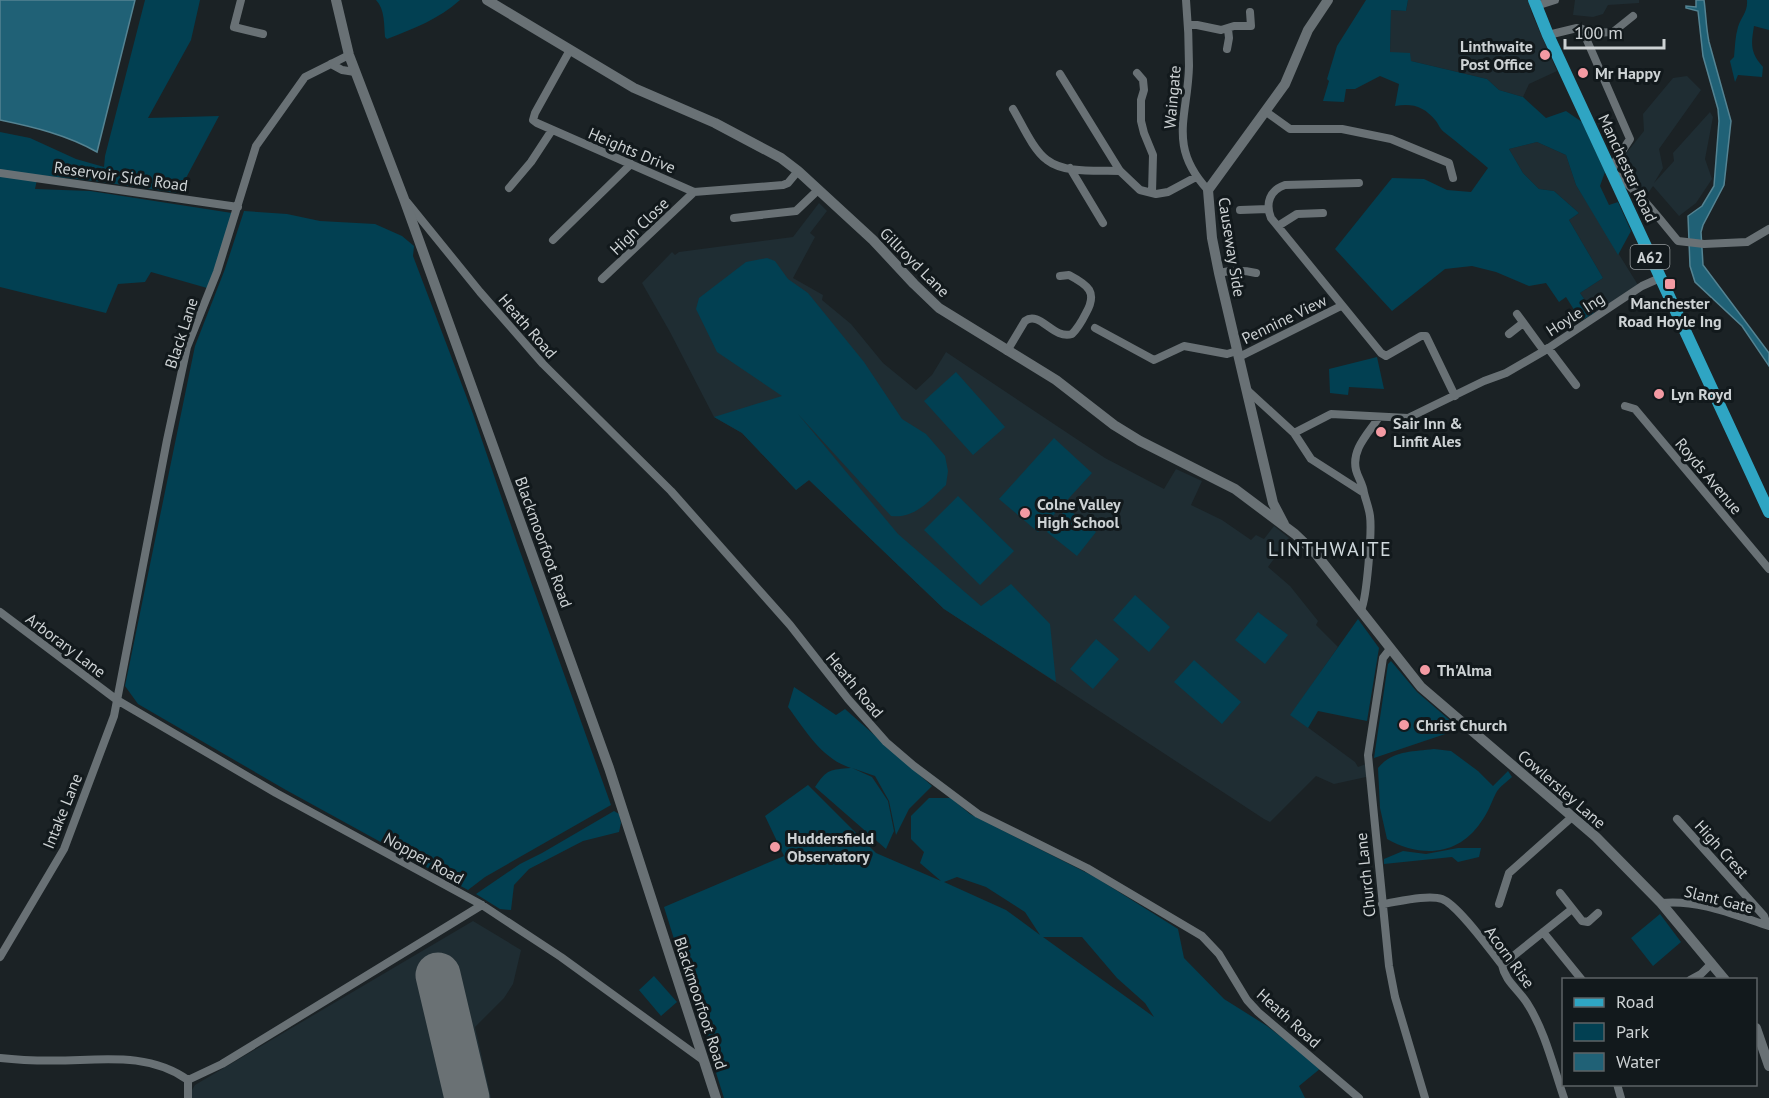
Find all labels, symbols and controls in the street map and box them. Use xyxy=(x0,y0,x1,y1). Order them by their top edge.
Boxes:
scale bar xyxy=(1565,12,1664,50)
text: 100 m xyxy=(1574,21,1623,44)
place label: Linthwaite Post Office xyxy=(1460,36,1533,74)
marker: Linthwaite Post Office xyxy=(1538,48,1552,62)
place label: Mr Happy xyxy=(1595,63,1661,83)
street label: Waingate xyxy=(1159,65,1185,129)
marker: Mr Happy xyxy=(1576,66,1590,80)
street label: Manchester Road xyxy=(1594,111,1662,225)
street label: Heights Drive xyxy=(585,123,679,177)
street label: Reservoir Side Road xyxy=(53,157,189,195)
street label: High Close xyxy=(605,193,673,259)
street label: Causeway Side xyxy=(1214,196,1250,298)
street label: Gillroyd Lane xyxy=(876,223,954,301)
road number: A62 xyxy=(1630,245,1670,269)
marker: Manchester Road Hoyle Ing xyxy=(1663,277,1677,291)
street label: Hoyle Ing xyxy=(1542,288,1608,340)
street label: Heath Road xyxy=(494,290,562,362)
street label: Pennine View xyxy=(1238,290,1330,348)
place label: Manchester Road Hoyle Ing xyxy=(1618,293,1722,331)
street label: Black Lane xyxy=(160,295,202,371)
place label: Lyn Royd xyxy=(1671,384,1732,404)
marker: Lyn Royd xyxy=(1652,387,1666,401)
place label: Sair Inn & Linfit Ales xyxy=(1393,413,1462,451)
marker: Sair Inn & Linfit Ales xyxy=(1374,425,1388,439)
street label: Royds Avenue xyxy=(1671,434,1747,518)
street label: Blackmoorfoot Road xyxy=(511,474,577,610)
place label: Colne Valley High School xyxy=(1037,494,1121,532)
marker: Colne Valley High School xyxy=(1018,506,1032,520)
district label: LINTHWAITE xyxy=(1268,536,1392,562)
street label: Arborary Lane xyxy=(22,608,110,682)
street label: Heath Road xyxy=(822,648,888,722)
place label: Th'Alma xyxy=(1437,660,1492,680)
marker: Th'Alma xyxy=(1418,663,1432,677)
place label: Christ Church xyxy=(1416,715,1507,735)
marker: Christ Church xyxy=(1397,718,1411,732)
street label: Cowlersley Lane xyxy=(1514,745,1610,833)
street label: Intake Lane xyxy=(38,770,86,852)
street label: High Crest xyxy=(1691,816,1754,883)
street label: Nopper Road xyxy=(381,828,467,888)
place label: Huddersfield Observatory xyxy=(787,828,874,866)
street label: Church Lane xyxy=(1351,832,1379,918)
marker: Huddersfield Observatory xyxy=(768,840,782,854)
street label: Slant Gate xyxy=(1682,881,1756,917)
street label: Acorn Rise xyxy=(1481,922,1539,992)
street label: Blackmoorfoot Road xyxy=(670,934,732,1072)
legend xyxy=(1562,978,1757,1086)
street label: Heath Road xyxy=(1253,984,1325,1052)
text: Road xyxy=(1616,990,1654,1013)
text: Park xyxy=(1616,1020,1649,1043)
text: Water xyxy=(1616,1050,1660,1073)

